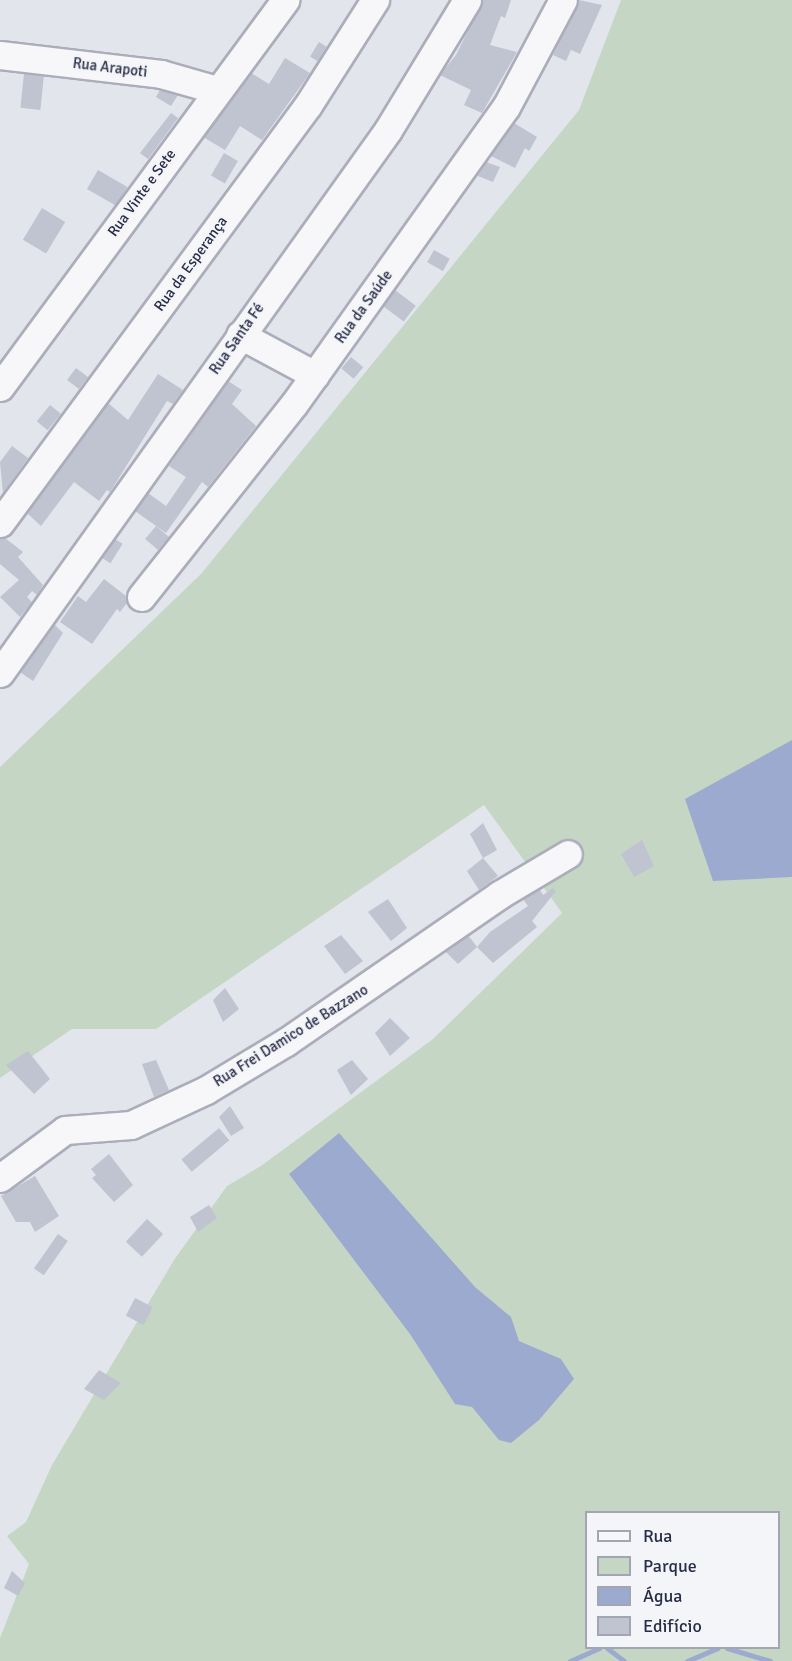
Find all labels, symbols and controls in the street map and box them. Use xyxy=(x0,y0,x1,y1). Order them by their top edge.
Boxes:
street label: Rua Arapoti xyxy=(72,54,148,82)
street label: Rua Vinte e Sete xyxy=(104,146,180,240)
street label: Rua da Esperança xyxy=(150,213,232,315)
street label: Rua da Saúde xyxy=(331,267,397,347)
street label: Rua Santa Fé xyxy=(206,300,268,378)
street label: Rua Frei Damico de Bazzano xyxy=(210,981,372,1091)
legend xyxy=(585,1511,780,1649)
text: Rua xyxy=(643,1525,672,1547)
text: Parque xyxy=(643,1555,697,1577)
text: Água xyxy=(643,1585,682,1607)
text: Edifício xyxy=(643,1615,702,1637)

